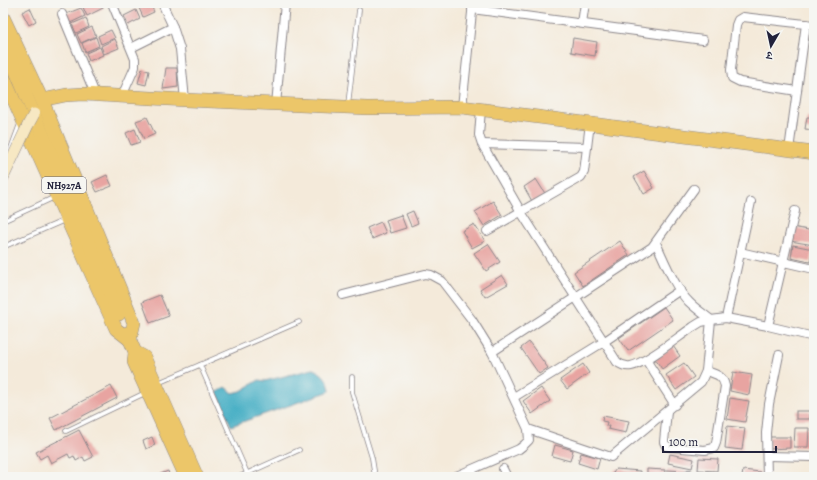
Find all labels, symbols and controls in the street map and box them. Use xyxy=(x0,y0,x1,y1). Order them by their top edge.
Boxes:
north arrow xyxy=(751,26,791,66)
text: उ xyxy=(764,47,774,63)
road number: NH927A xyxy=(42,177,86,193)
scale bar xyxy=(663,428,776,454)
text: 100 m xyxy=(669,434,698,450)

